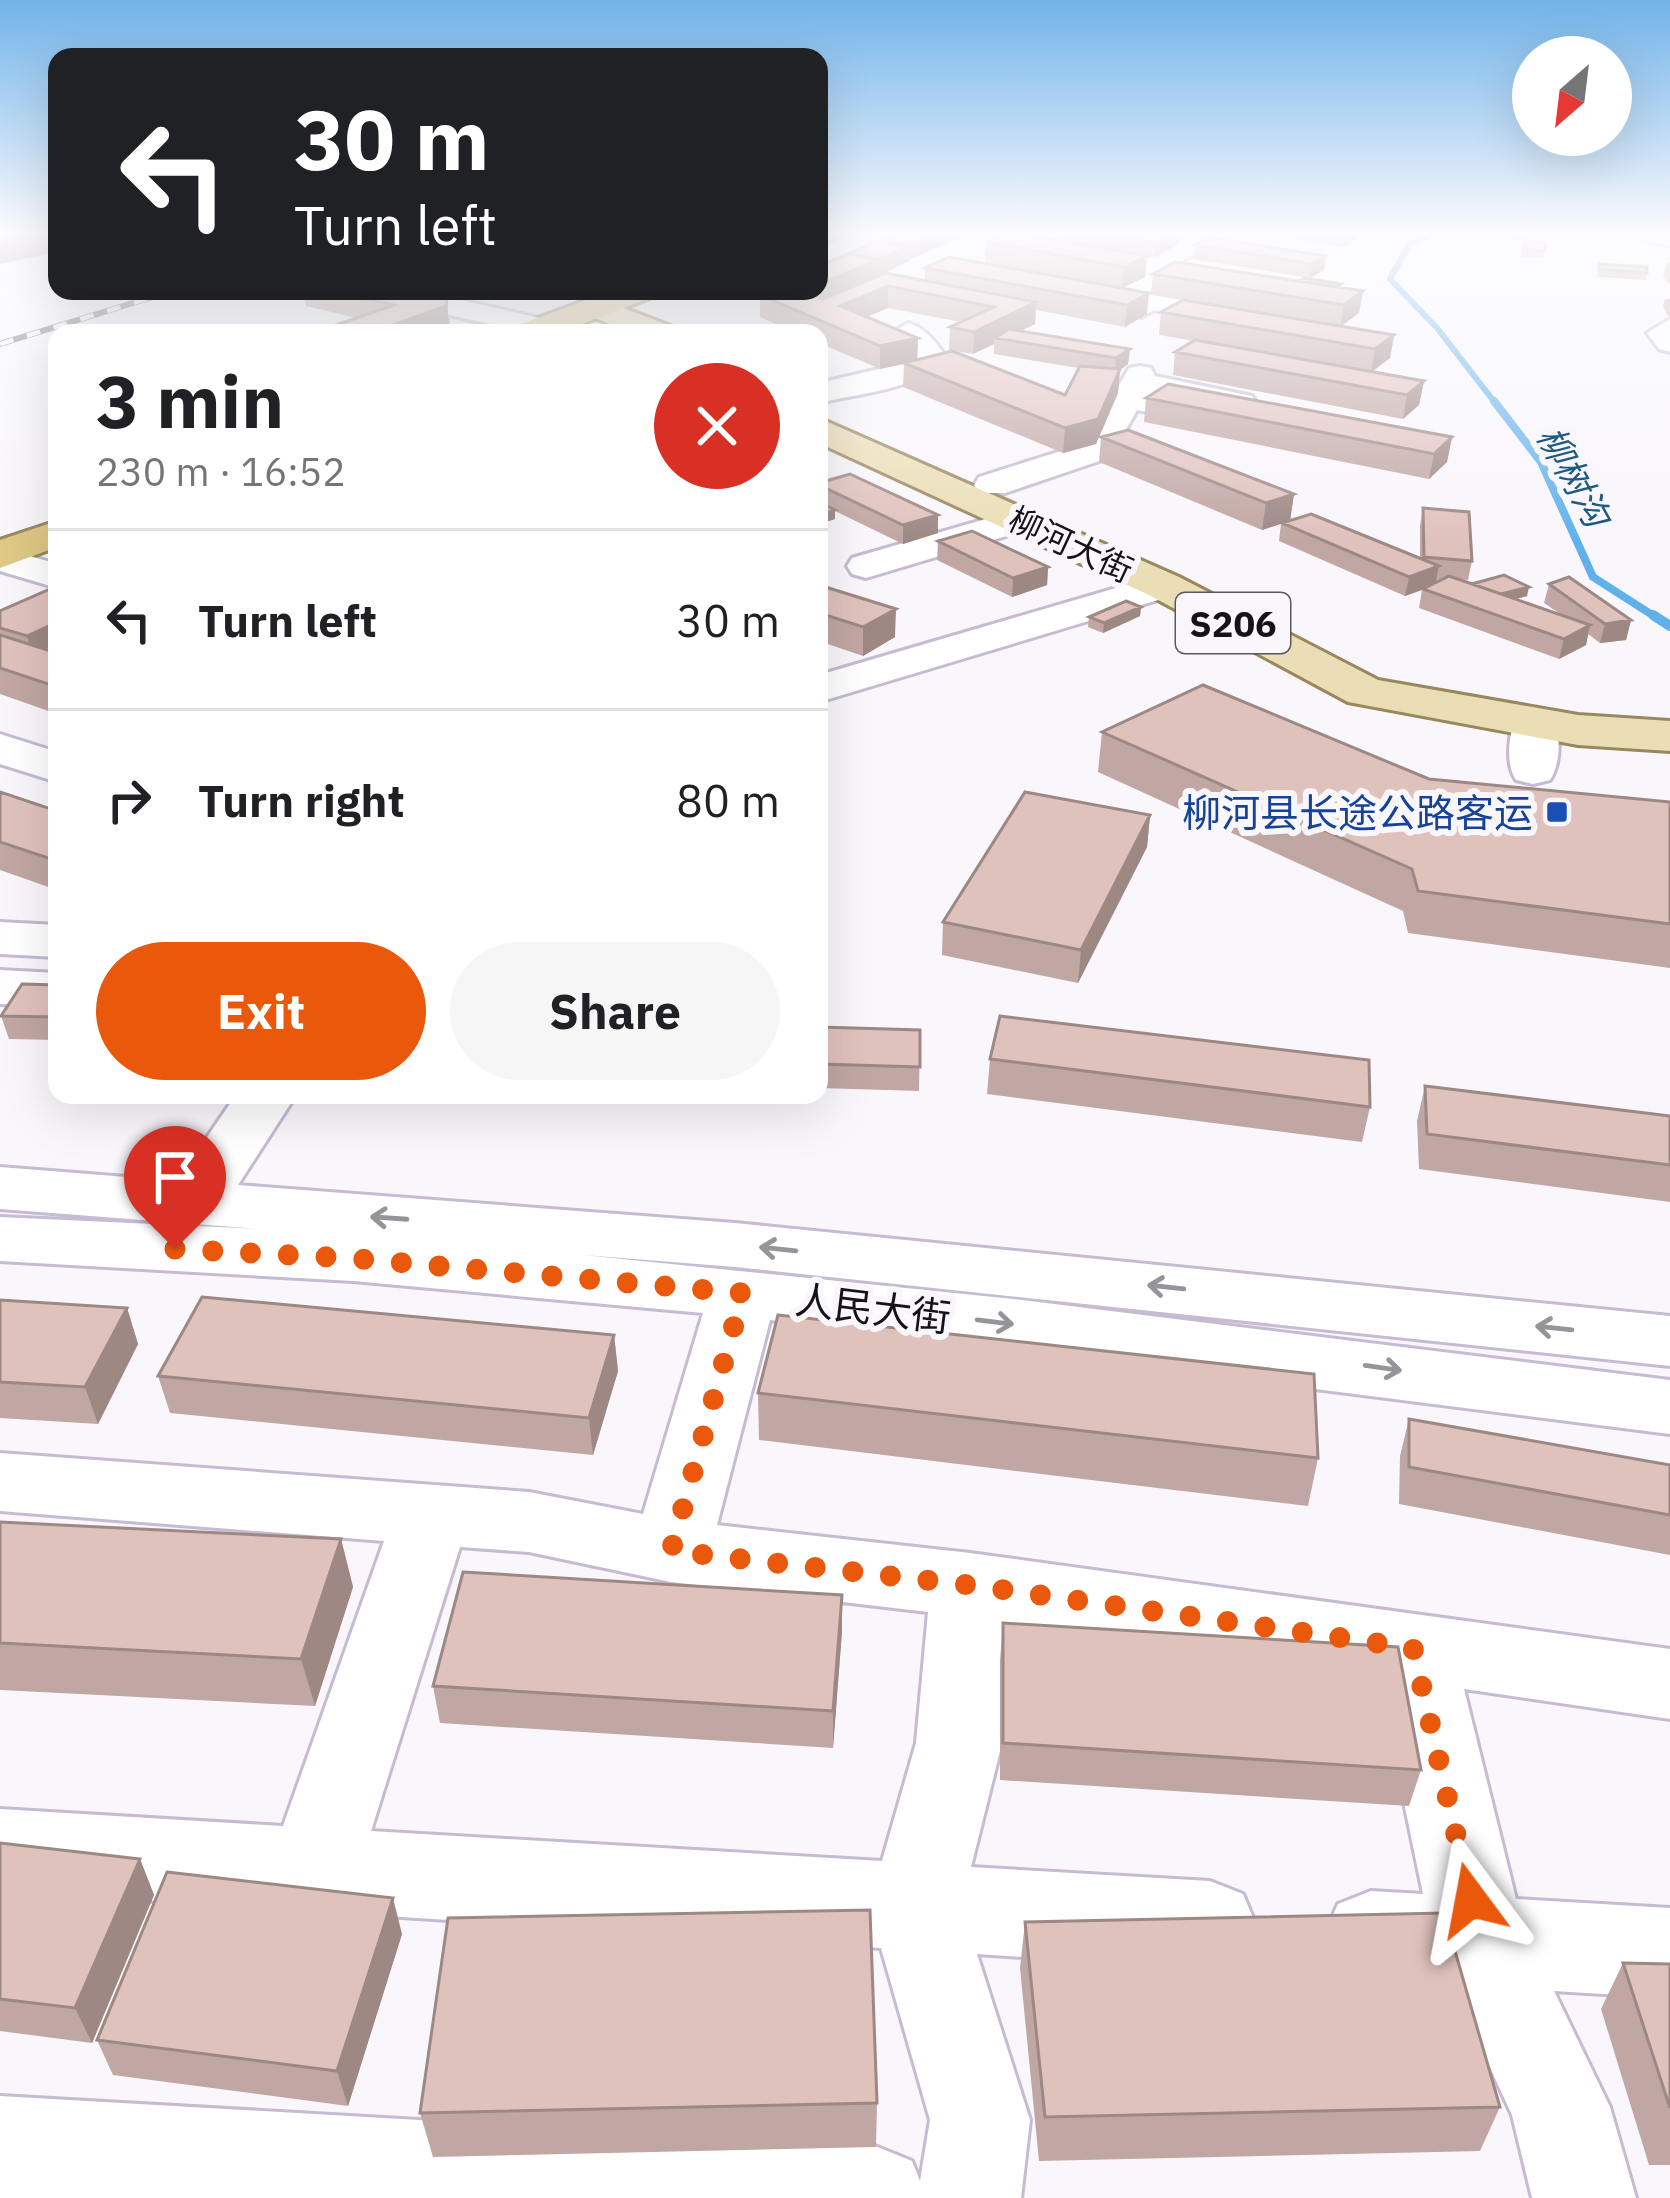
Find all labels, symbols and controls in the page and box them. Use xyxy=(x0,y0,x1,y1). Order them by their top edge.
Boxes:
north arrow xyxy=(1512,36,1632,156)
map controls xyxy=(1512,36,1632,156)
text: 30 m xyxy=(294,84,490,193)
icon: left xyxy=(96,96,252,252)
text: Turn left xyxy=(294,190,497,260)
text: 3 min xyxy=(96,354,284,448)
button: close xyxy=(654,363,780,489)
water label: 柳树沟 xyxy=(1527,417,1623,538)
text: 230 m · 16:52 xyxy=(96,446,346,497)
street label: 柳河大街 xyxy=(1002,497,1140,591)
icon: left xyxy=(96,587,162,653)
text: Turn left xyxy=(198,591,377,649)
text: 30 m xyxy=(676,591,780,649)
road number: S206 xyxy=(1176,593,1290,653)
icon: right xyxy=(96,767,162,833)
text: Turn right xyxy=(198,771,405,829)
text: 80 m xyxy=(676,771,780,829)
place label: 柳河县长途公路客运 xyxy=(1182,787,1533,838)
marker: 柳河县长途公路客运 xyxy=(1544,799,1570,825)
button: Exit xyxy=(96,942,426,1080)
button: Share xyxy=(450,942,780,1080)
pin xyxy=(124,1126,226,1249)
icon: arrive xyxy=(142,1144,208,1210)
one-way arrow xyxy=(370,1207,409,1230)
one-way arrow xyxy=(759,1237,798,1260)
street label: 人民大街 xyxy=(792,1273,954,1343)
one-way arrow xyxy=(1147,1275,1186,1298)
one-way arrow xyxy=(975,1312,1014,1334)
one-way arrow xyxy=(1535,1317,1574,1339)
one-way arrow xyxy=(1362,1357,1401,1380)
position arrow xyxy=(1408,1837,1534,1963)

